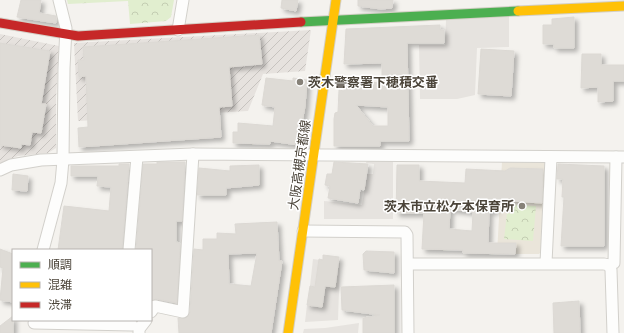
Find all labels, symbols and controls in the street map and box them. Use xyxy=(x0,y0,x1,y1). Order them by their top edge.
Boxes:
place label: 茨木警察署下穂積交番 xyxy=(308,75,438,90)
marker: 茨木警察署下穂積交番 xyxy=(295,77,305,87)
street label: 大阪高槻京都線 xyxy=(286,119,313,211)
place label: 茨木市立松ケ本保育所 xyxy=(384,199,514,214)
marker: 茨木市立松ケ本保育所 xyxy=(517,201,527,211)
legend xyxy=(12,249,152,321)
text: 順調 xyxy=(48,258,72,272)
text: 混雑 xyxy=(48,278,72,292)
text: 渋滞 xyxy=(48,298,72,312)

